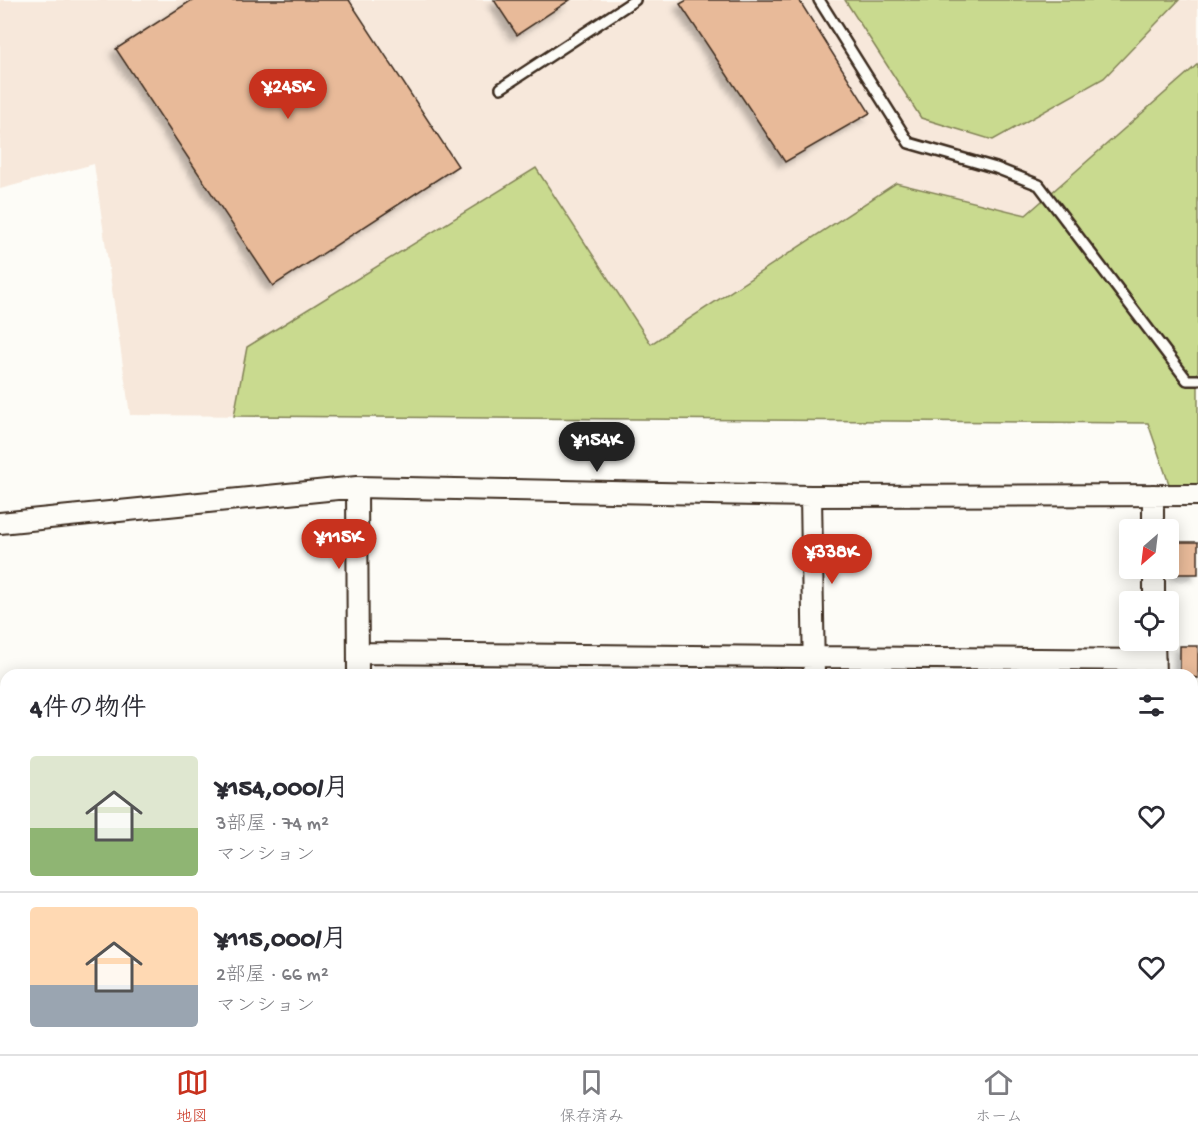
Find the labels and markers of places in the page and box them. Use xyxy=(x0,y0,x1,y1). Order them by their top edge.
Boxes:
pin: ¥245K xyxy=(246,69,330,120)
pin: ¥154K xyxy=(555,422,639,473)
pin: ¥115K xyxy=(297,519,381,570)
pin: ¥338K xyxy=(790,534,874,585)

